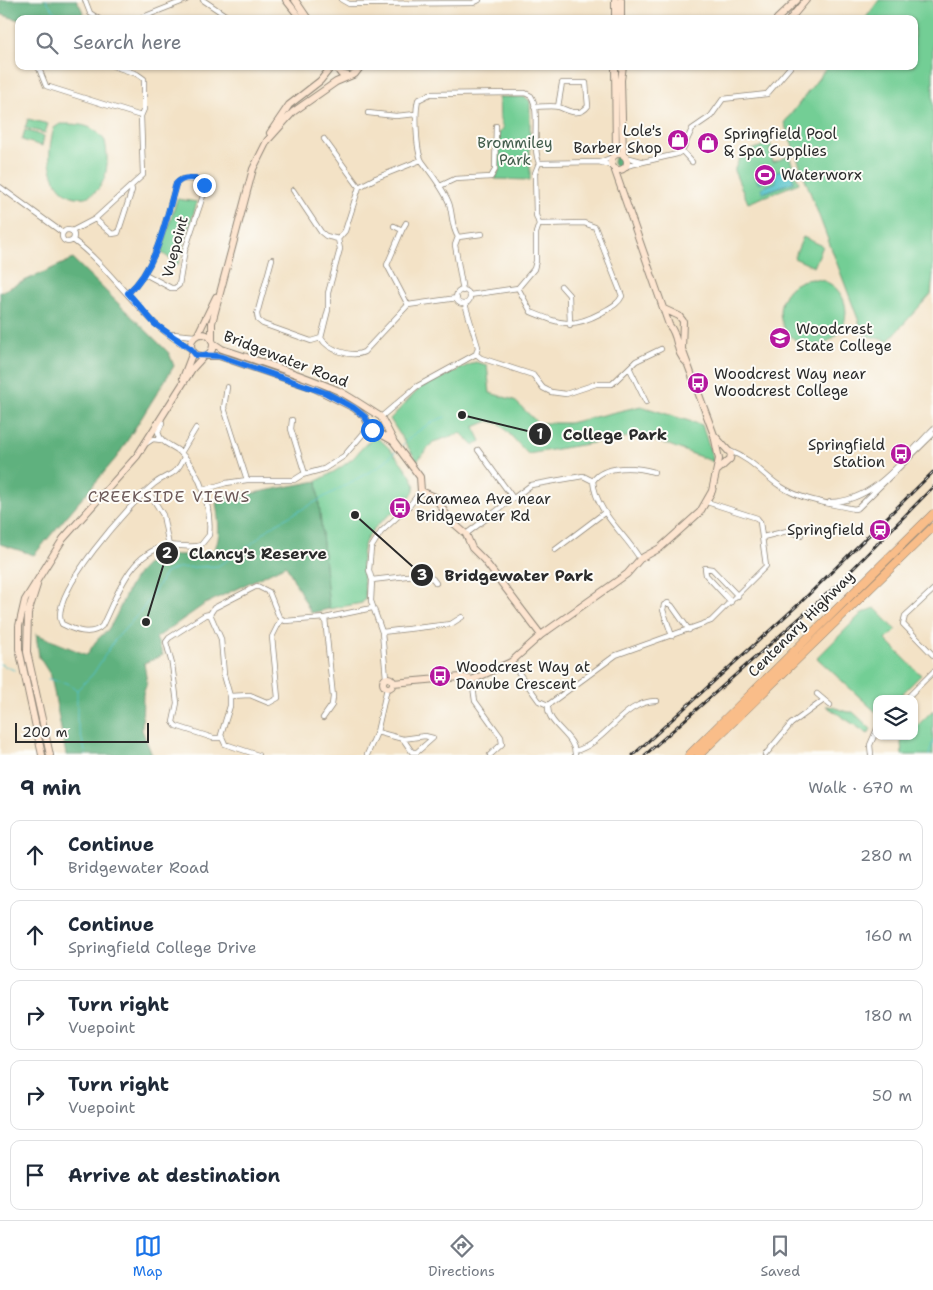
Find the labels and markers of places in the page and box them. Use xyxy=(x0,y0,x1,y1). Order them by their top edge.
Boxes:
place label: Lole's Barber Shop xyxy=(573,121,662,158)
place label: Springfield Pool & Spa Supplies xyxy=(724,124,838,161)
shop icon: Lole's Barber Shop xyxy=(666,128,690,152)
shop icon: Springfield Pool & Spa Supplies xyxy=(696,131,720,155)
sports icon: Waterworx xyxy=(753,163,777,187)
place label: Waterworx xyxy=(781,165,862,185)
place label: Woodcrest State College xyxy=(796,319,892,356)
school or university icon: Woodcrest State College xyxy=(768,326,792,350)
place label: Woodcrest Way near Woodcrest College xyxy=(714,364,866,401)
bus stop icon: Woodcrest Way near Woodcrest College xyxy=(686,371,710,395)
callout: College Park xyxy=(528,419,677,450)
place label: Springfield Station xyxy=(808,435,885,472)
bus stop icon: Springfield Station xyxy=(889,442,913,466)
place label: Karamea Ave near Bridgewater Rd xyxy=(416,489,551,526)
bus stop icon: Karamea Ave near Bridgewater Rd xyxy=(388,496,412,520)
station icon: Springfield xyxy=(868,518,892,542)
place label: Springfield xyxy=(787,520,864,540)
callout: Clancy's Reserve xyxy=(154,538,338,569)
callout: Bridgewater Park xyxy=(410,559,604,590)
place label: Woodcrest Way at Danube Crescent xyxy=(456,657,590,694)
bus stop icon: Woodcrest Way at Danube Crescent xyxy=(428,664,452,688)

